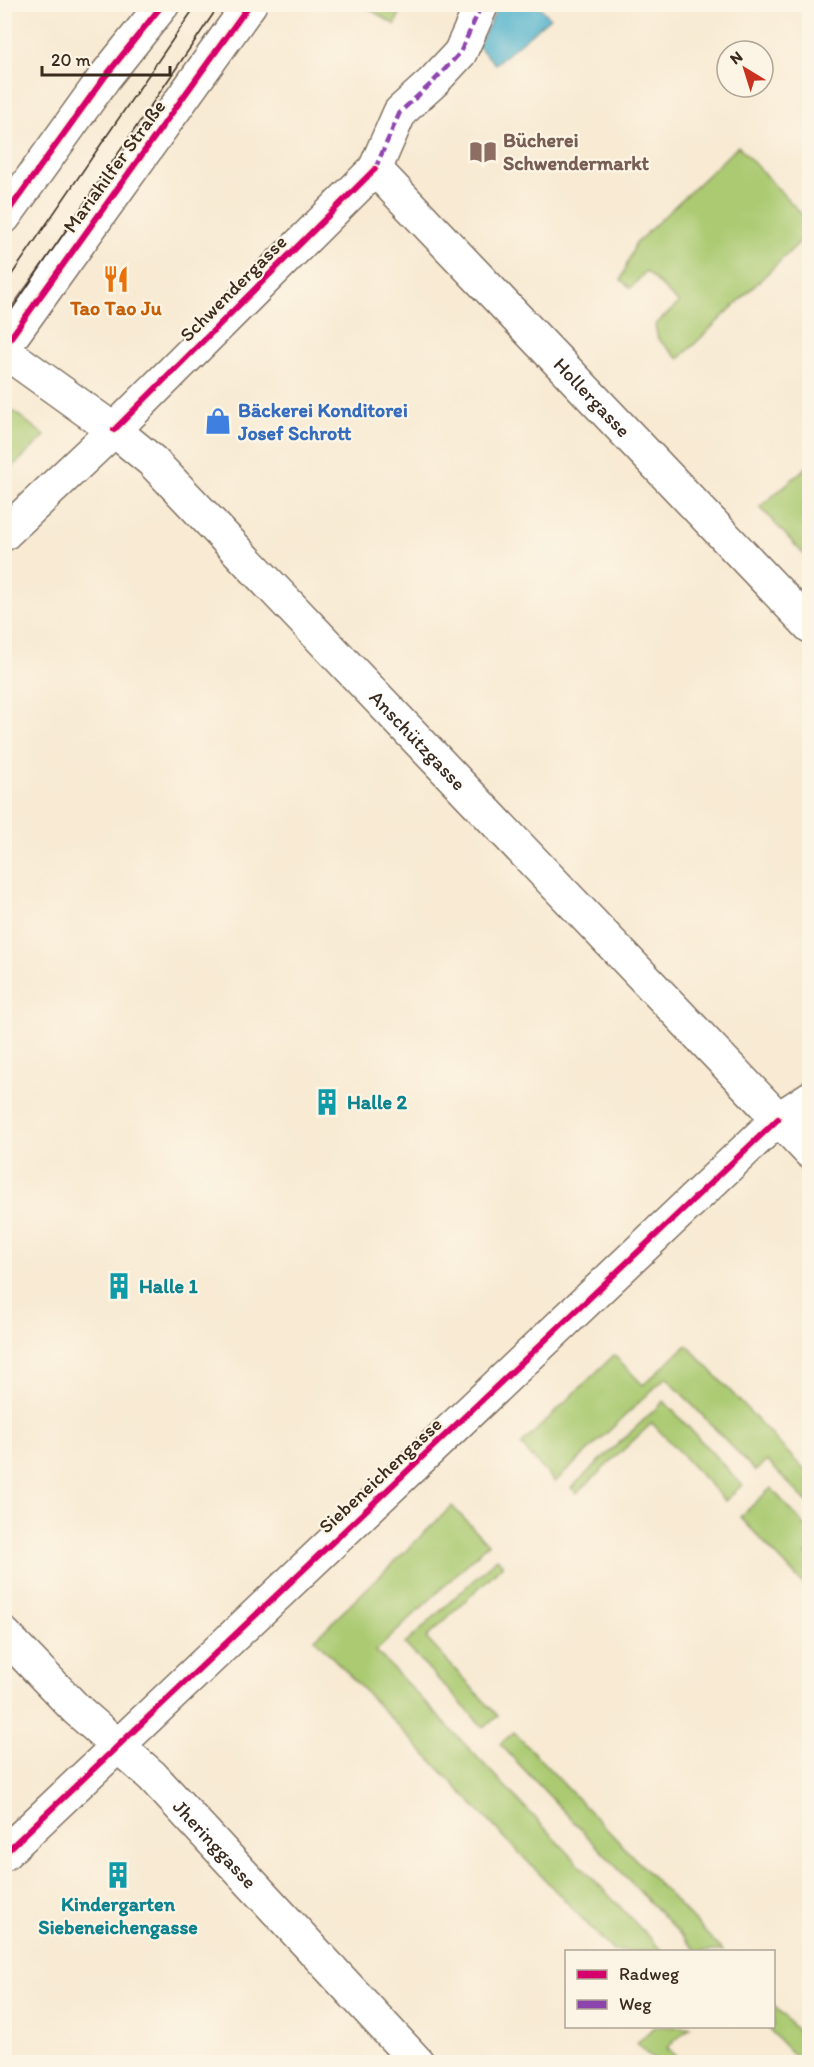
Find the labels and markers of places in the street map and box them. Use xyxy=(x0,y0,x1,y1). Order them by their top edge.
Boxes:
place label: Bücherei Schwendermarkt xyxy=(503,128,650,175)
library icon: Bücherei Schwendermarkt xyxy=(468,137,498,167)
restaurant icon: Tao Tao Ju xyxy=(101,264,131,294)
place label: Tao Tao Ju xyxy=(69,296,162,320)
place label: Bäckerei Konditorei Josef Schrott xyxy=(237,398,408,445)
shop icon: Bäckerei Konditorei Josef Schrott xyxy=(203,406,233,436)
building icon: Halle 2 xyxy=(312,1087,342,1117)
place label: Halle 2 xyxy=(347,1090,408,1114)
building icon: Halle 1 xyxy=(104,1271,134,1301)
place label: Halle 1 xyxy=(139,1274,199,1298)
building icon: Kindergarten Siebeneichengasse xyxy=(103,1860,133,1890)
place label: Kindergarten Siebeneichengasse xyxy=(38,1892,198,1940)

